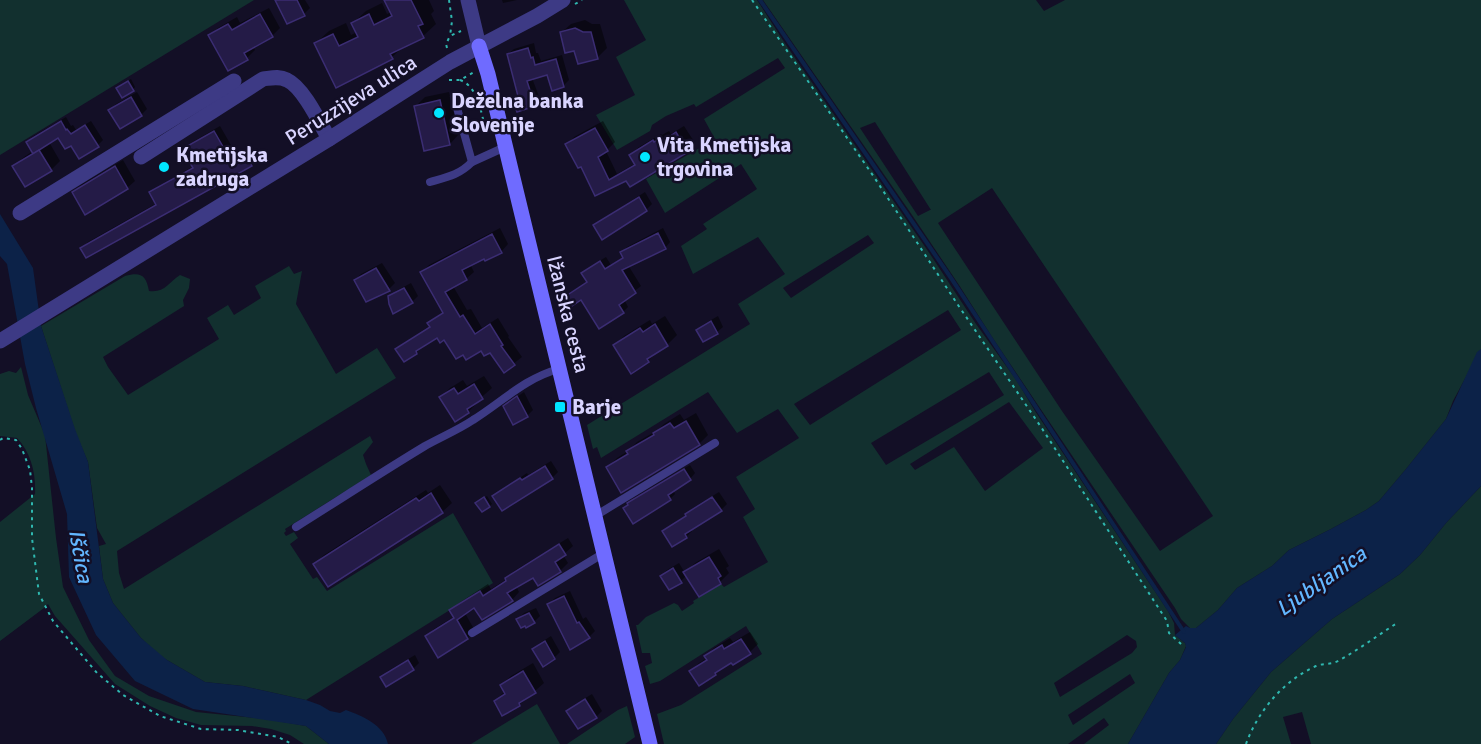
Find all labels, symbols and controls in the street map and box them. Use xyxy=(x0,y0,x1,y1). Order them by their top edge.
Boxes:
street label: Peruzzijeva ulica xyxy=(280,49,422,151)
place label: Deželna banka Slovenije xyxy=(451,88,584,138)
marker: Deželna banka Slovenije xyxy=(432,106,446,120)
place label: Vita Kmetijska trgovina xyxy=(656,132,791,182)
place label: Kmetijska zadruga xyxy=(176,142,268,192)
marker: Vita Kmetijska trgovina xyxy=(638,150,652,164)
marker: Kmetijska zadruga xyxy=(157,160,171,174)
street label: Ižanska cesta xyxy=(541,253,595,375)
place label: Barje xyxy=(572,394,621,420)
marker: Barje xyxy=(553,400,567,414)
water label: Iščica xyxy=(63,527,99,586)
water label: Ljubljanica xyxy=(1271,540,1372,622)

